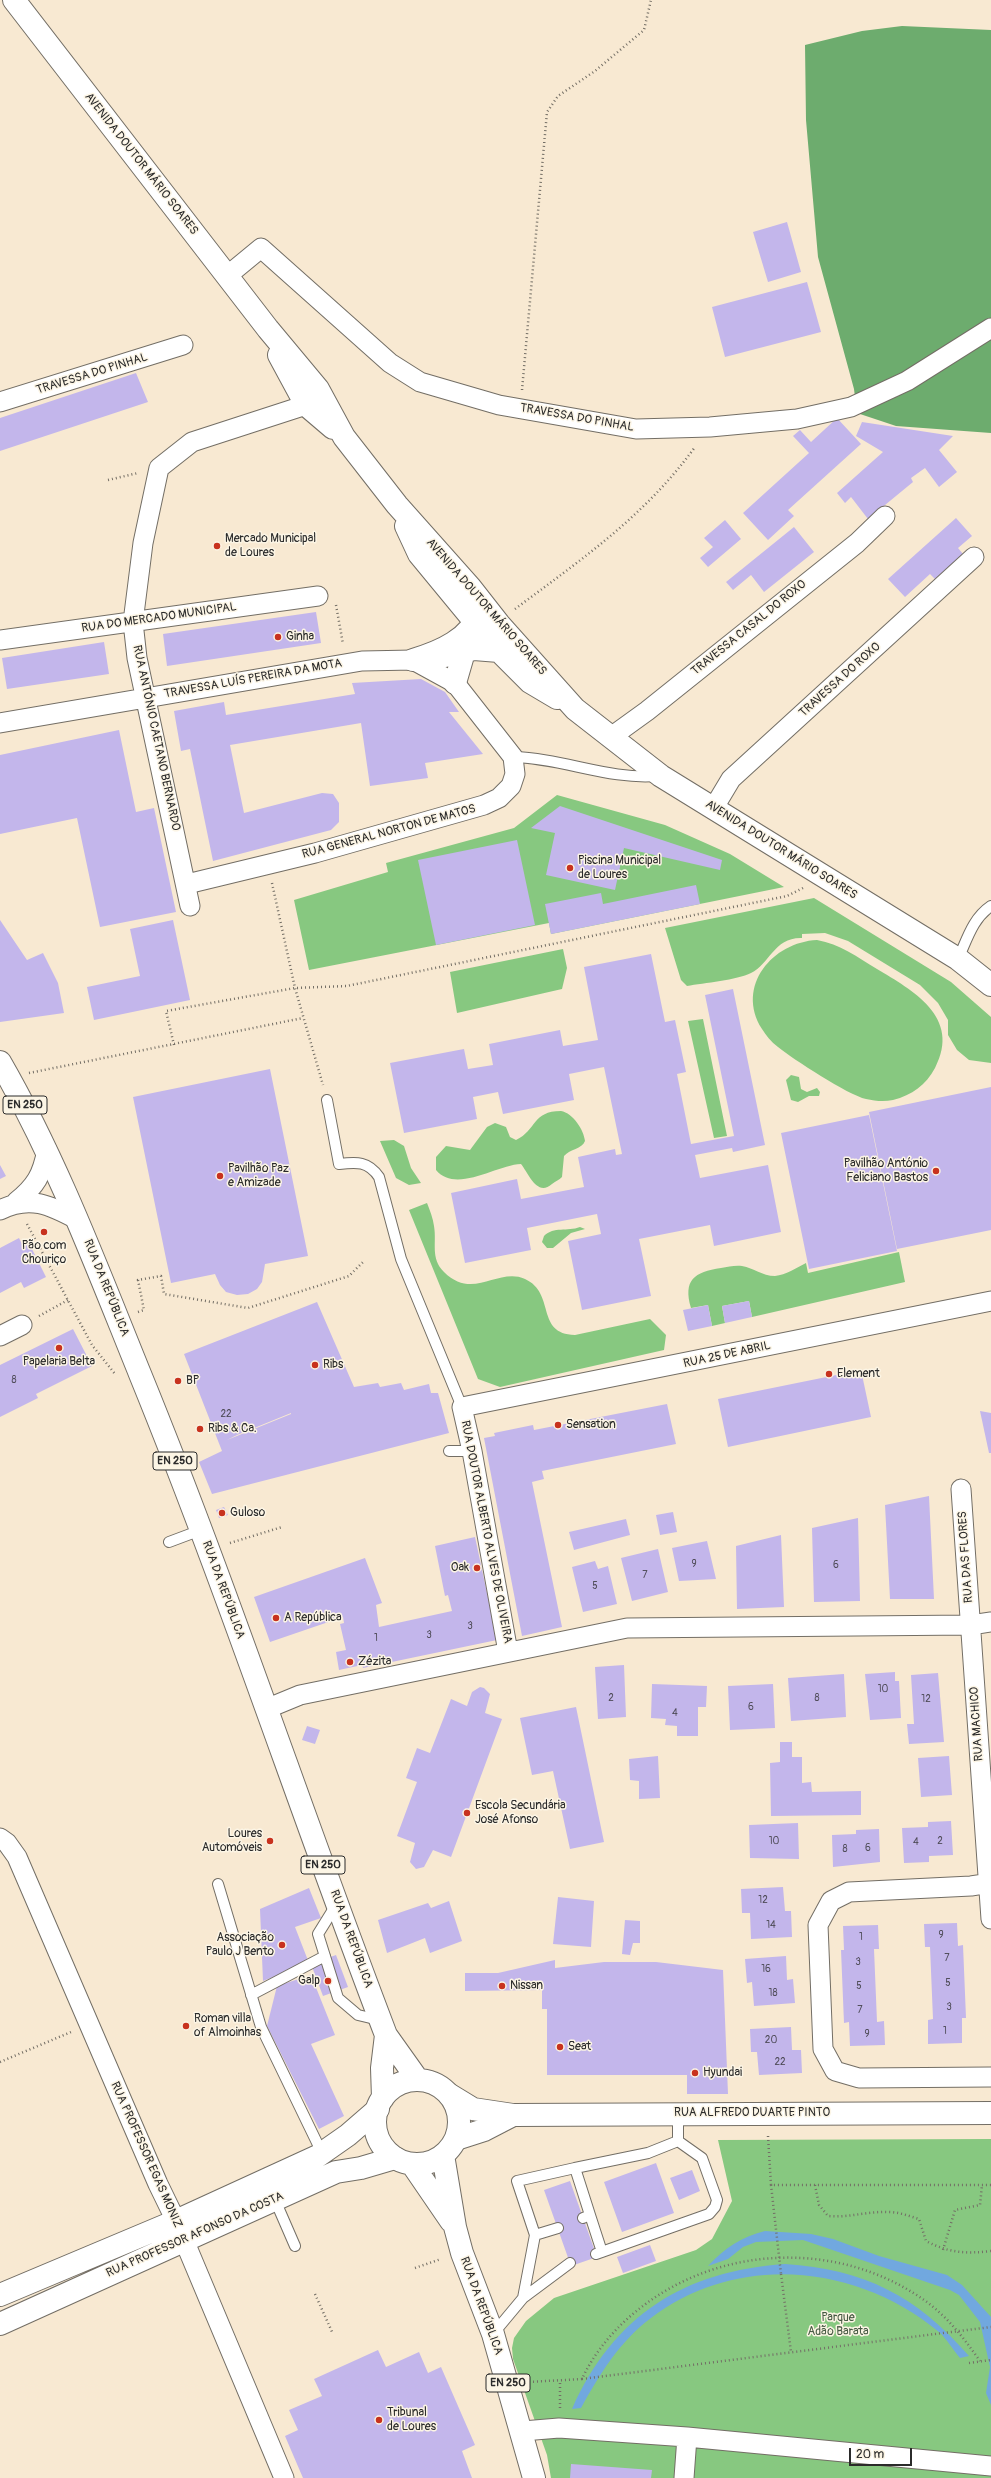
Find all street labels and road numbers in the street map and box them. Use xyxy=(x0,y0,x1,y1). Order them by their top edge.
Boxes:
street label: AVENIDA DOUTOR MÁRIO SOARES xyxy=(81,90,201,238)
street label: TRAVESSA DO PINHAL xyxy=(35,350,149,398)
street label: TRAVESSA DO PINHAL xyxy=(519,401,635,435)
street label: AVENIDA DOUTOR MÁRIO SOARES xyxy=(423,536,549,678)
street label: TRAVESSA CASAL DO ROXO xyxy=(689,577,809,679)
street label: RUA DO MERCADO MUNICIPAL xyxy=(80,600,238,636)
street label: TRAVESSA DO ROXO xyxy=(796,640,884,720)
street label: RUA ANTÓNIO CAETANO BERNARDO xyxy=(129,644,183,832)
street label: TRAVESSA LUÍS PEREIRA DA MOTA xyxy=(163,656,343,702)
street label: AVENIDA DOUTOR MÁRIO SOARES xyxy=(703,797,859,903)
street label: RUA GENERAL NORTON DE MATOS xyxy=(301,802,477,862)
road number: EN 250 xyxy=(3,1096,47,1114)
street label: RUA DA REPÚBLICA xyxy=(80,1237,132,1339)
street label: RUA 25 DE ABRIL xyxy=(682,1339,772,1371)
street label: RUA DOUTOR ALBERTO ALVES DE OLIVEIRA xyxy=(457,1419,515,1645)
road number: EN 250 xyxy=(153,1452,197,1470)
street label: RUA DAS FLORES xyxy=(956,1511,976,1603)
street label: RUA DA REPÚBLICA xyxy=(199,1539,247,1641)
street label: RUA MACHICO xyxy=(967,1686,987,1762)
road number: EN 250 xyxy=(301,1856,345,1874)
street label: RUA DA REPÚBLICA xyxy=(327,1888,375,1990)
street label: RUA PROFESSOR EGAS MONIZ xyxy=(107,2080,185,2230)
street label: RUA ALFREDO DUARTE PINTO xyxy=(674,2106,830,2120)
street label: RUA PROFESSOR AFONSO DA COSTA xyxy=(104,2189,286,2281)
street label: RUA DA REPÚBLICA xyxy=(457,2255,505,2357)
road number: EN 250 xyxy=(486,2374,530,2392)

